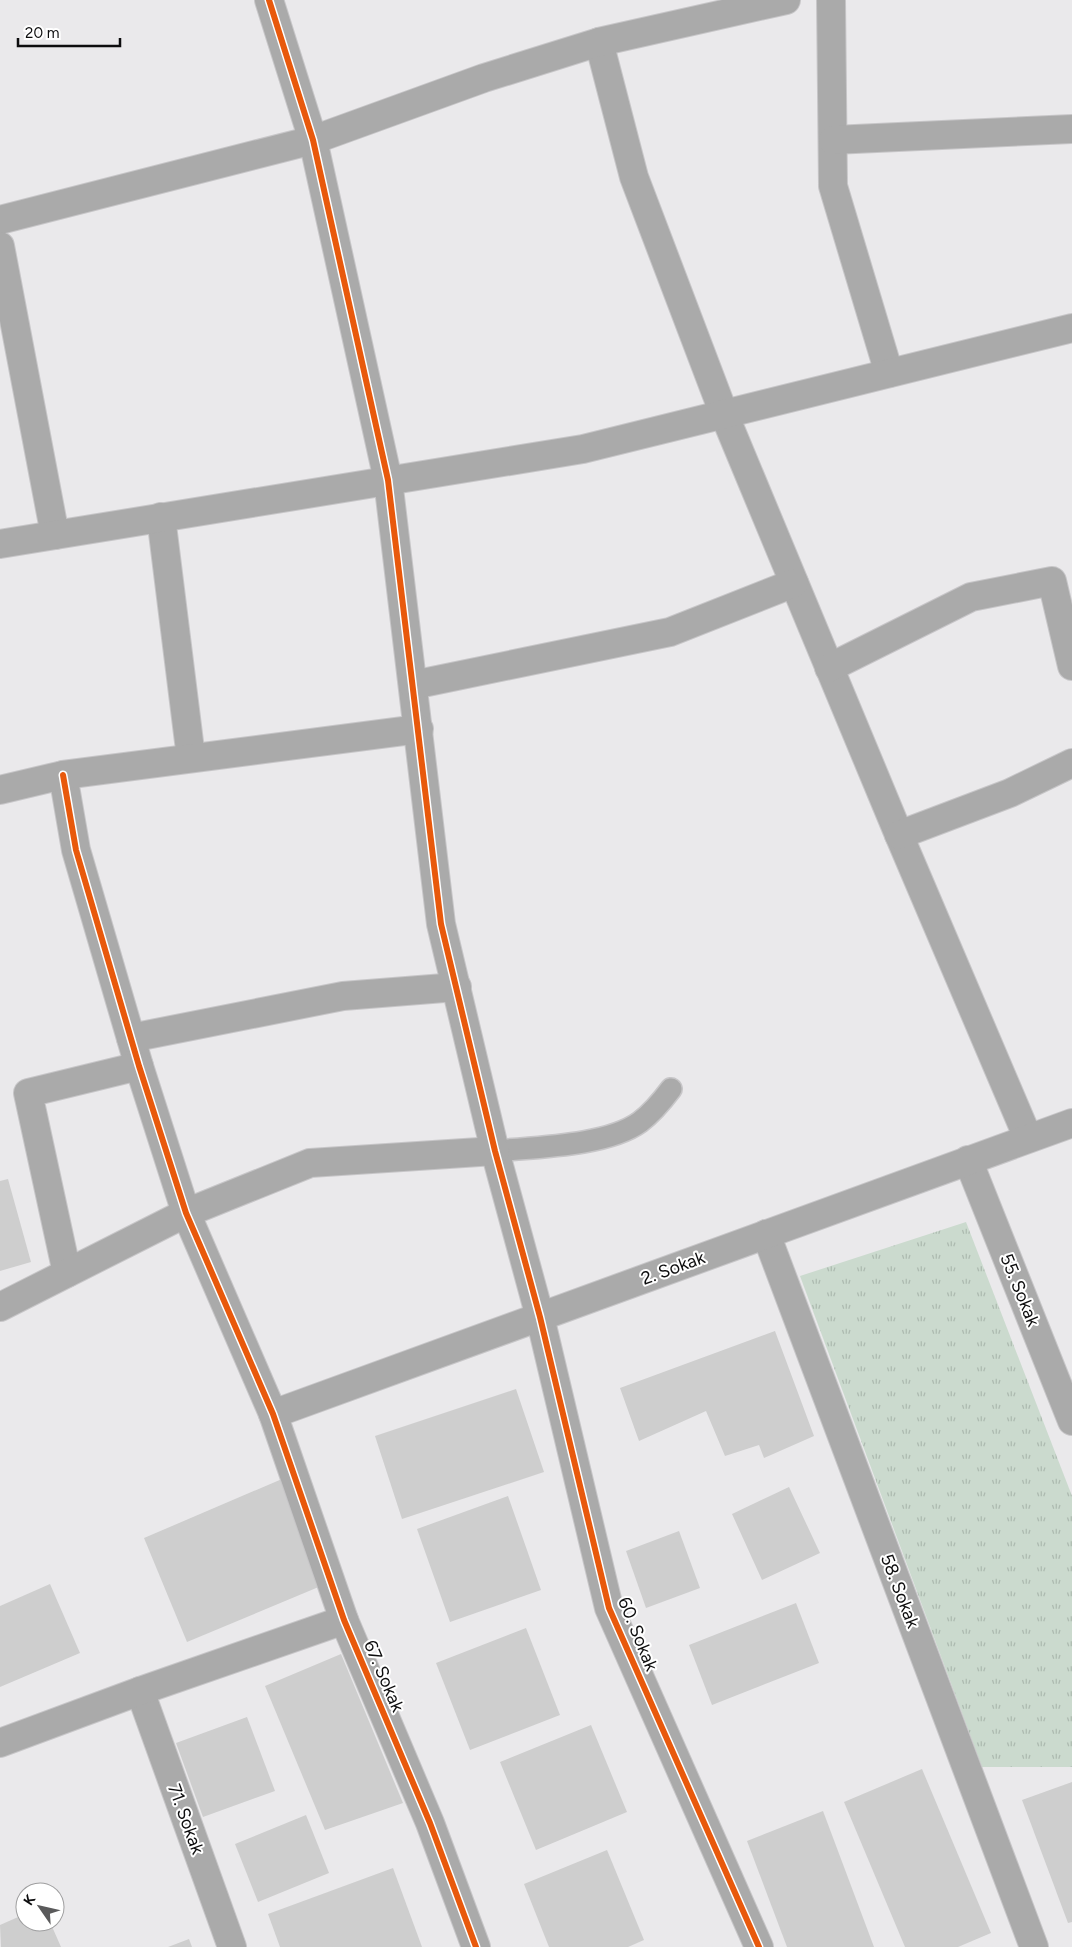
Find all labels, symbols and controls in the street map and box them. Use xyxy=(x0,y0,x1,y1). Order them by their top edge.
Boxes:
scale bar xyxy=(18,15,120,47)
text: 20 m xyxy=(25,24,59,42)
street label: 2. Sokak xyxy=(638,1246,708,1290)
street label: 55. Sokak xyxy=(995,1250,1045,1330)
street label: 58. Sokak xyxy=(876,1551,924,1631)
street label: 60. Sokak xyxy=(613,1594,663,1674)
street label: 67. Sokak xyxy=(359,1637,409,1716)
street label: 71. Sokak xyxy=(163,1781,209,1857)
north arrow xyxy=(15,1882,65,1932)
text: K xyxy=(20,1891,40,1909)

